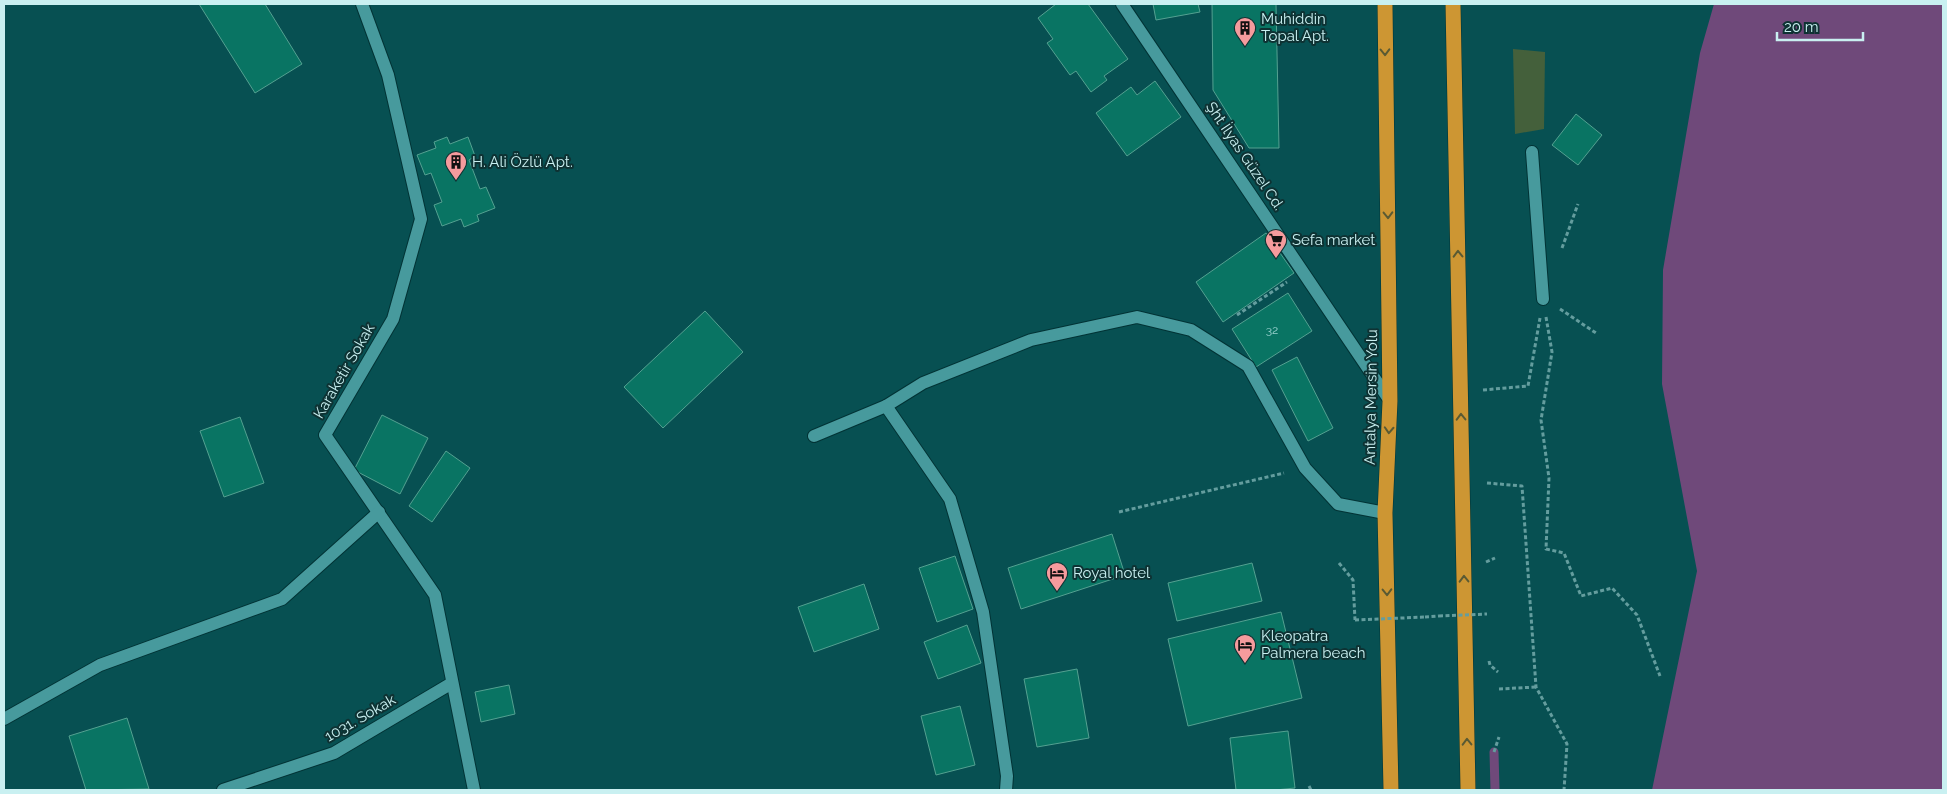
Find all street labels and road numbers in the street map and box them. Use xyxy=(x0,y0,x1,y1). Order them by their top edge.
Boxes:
street label: Şht İlyas Güzel Cd. xyxy=(1202,98,1289,214)
street label: Karaketir Sokak xyxy=(310,320,378,422)
street label: Antalya Mersin Yolu xyxy=(1361,329,1381,465)
street label: 1031. Sokak xyxy=(321,690,399,745)

